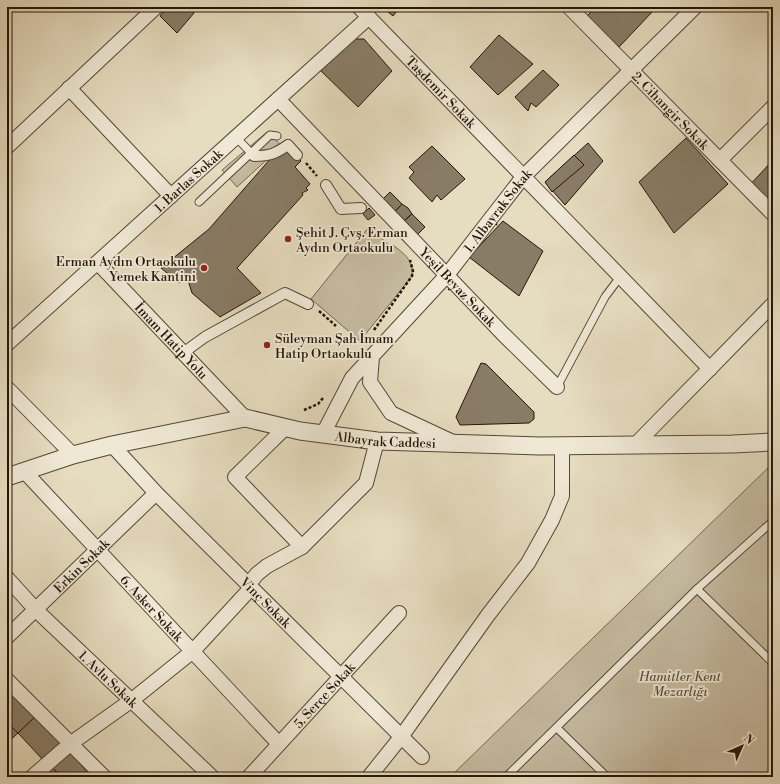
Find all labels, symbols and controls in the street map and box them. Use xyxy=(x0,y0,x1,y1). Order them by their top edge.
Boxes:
street label: Taşdemir Sokak xyxy=(402,53,480,133)
street label: 2. Cihangir Sokak xyxy=(628,69,713,154)
street label: 1. Barlas Sokak xyxy=(151,145,227,216)
street label: 1. Albayrak Sokak xyxy=(461,165,536,256)
place label: Şehit J. Çvş. Erman Aydın Ortaokulu xyxy=(295,225,408,256)
marker: Şehit J. Çvş. Erman Aydın Ortaokulu xyxy=(283,234,293,244)
street label: Yeşil Beyaz Sokak xyxy=(415,244,500,331)
place label: Erman Aydın Ortaokulu Yemek Kantini xyxy=(56,254,197,285)
marker: Erman Aydın Ortaokulu Yemek Kantini xyxy=(199,263,209,273)
street label: İmam Hatip Yolu xyxy=(131,299,211,383)
place label: Süleyman Şah İmam Hatip Ortaokulu xyxy=(275,330,394,362)
marker: Süleyman Şah İmam Hatip Ortaokulu xyxy=(262,340,272,350)
street label: Albayrak Caddesi xyxy=(333,428,436,452)
street label: Erkin Sokak xyxy=(51,535,114,597)
street label: 6. Asker Sokak xyxy=(116,572,187,646)
street label: Vinç Sokak xyxy=(236,573,295,632)
street label: 1. Avlu Sokak xyxy=(75,648,142,712)
street label: 5. Serçe Sokak xyxy=(291,659,360,732)
park label: Hamitler Kent Mezarlığı xyxy=(638,669,722,700)
north arrow xyxy=(722,726,762,766)
text: N xyxy=(740,732,757,748)

